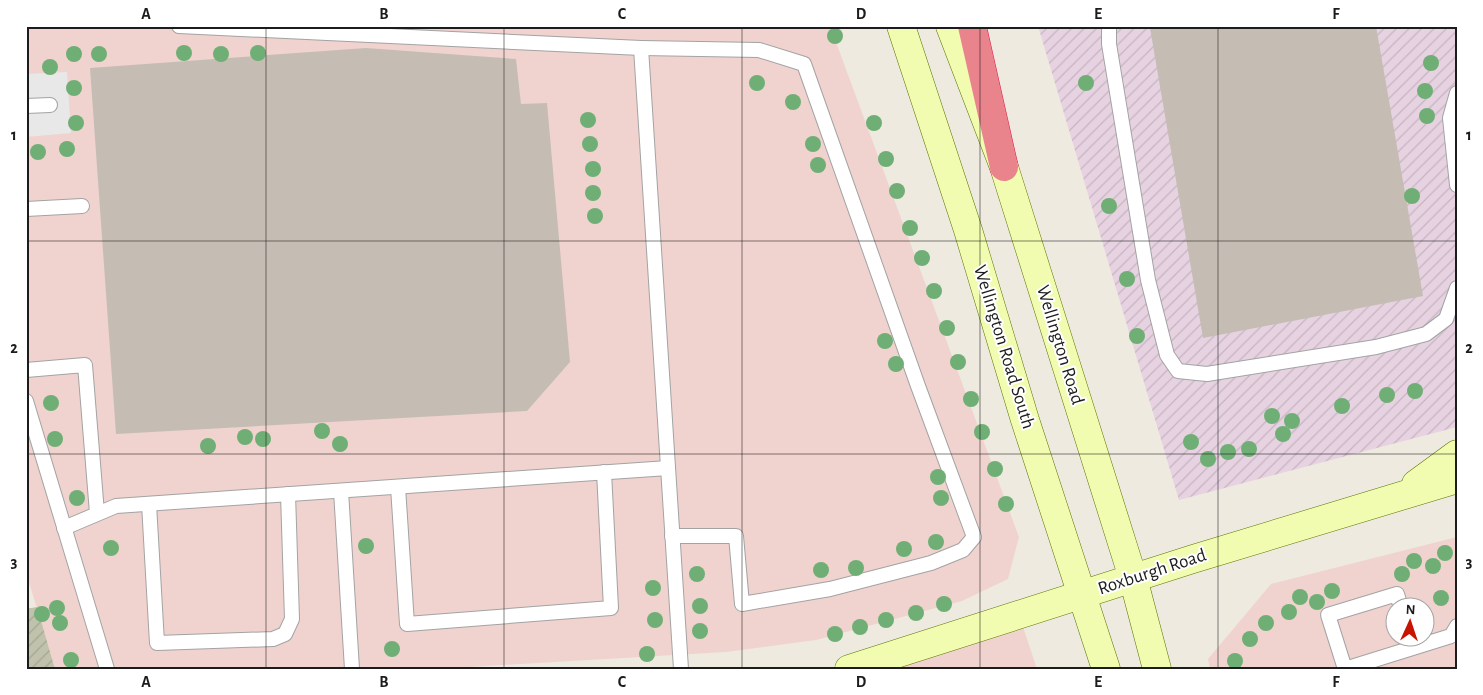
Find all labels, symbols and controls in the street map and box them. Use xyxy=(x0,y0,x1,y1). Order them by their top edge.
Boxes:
text: A xyxy=(141,6,151,22)
text: B xyxy=(379,6,389,22)
text: C xyxy=(618,6,627,22)
text: D xyxy=(856,6,867,22)
text: E xyxy=(1094,6,1102,22)
text: F xyxy=(1332,6,1340,22)
text: 1 xyxy=(11,127,17,143)
text: 1 xyxy=(1466,127,1472,143)
street label: Wellington Road South xyxy=(970,263,1038,431)
street label: Wellington Road xyxy=(1033,283,1087,407)
text: 2 xyxy=(10,340,18,356)
text: 2 xyxy=(1465,340,1473,356)
street label: Roxburgh Road xyxy=(1096,546,1209,598)
text: 3 xyxy=(11,554,18,570)
text: 3 xyxy=(1466,554,1473,570)
north arrow xyxy=(1386,598,1436,648)
text: N xyxy=(1405,603,1416,617)
text: A xyxy=(141,674,151,690)
text: B xyxy=(379,674,389,690)
text: C xyxy=(618,674,627,690)
text: D xyxy=(856,674,867,690)
text: E xyxy=(1094,674,1102,690)
text: F xyxy=(1332,674,1340,690)

